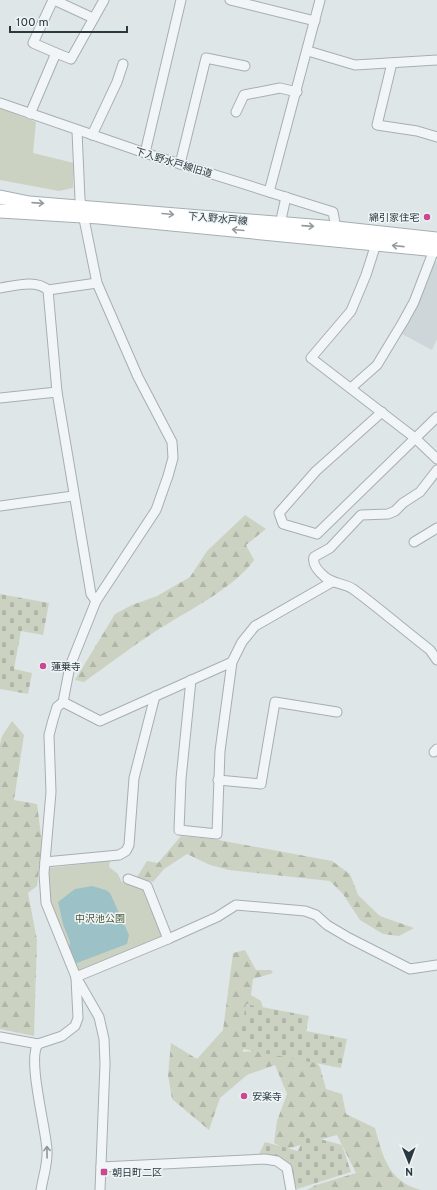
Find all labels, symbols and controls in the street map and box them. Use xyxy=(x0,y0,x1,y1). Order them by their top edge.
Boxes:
scale bar xyxy=(10,8,127,34)
text: 100 m xyxy=(16,15,49,31)
street label: 下入野水戸線旧道 xyxy=(133,146,214,181)
one-way arrow xyxy=(31,200,44,207)
one-way arrow xyxy=(161,210,174,217)
street label: 下入野水戸線 xyxy=(187,210,248,229)
place label: 綿引家住宅 xyxy=(369,212,419,225)
marker: 綿引家住宅 xyxy=(422,212,432,222)
one-way arrow xyxy=(301,222,314,229)
one-way arrow xyxy=(232,227,245,234)
one-way arrow xyxy=(392,243,405,250)
marker: 蓮乗寺 xyxy=(38,661,48,671)
place label: 蓮乗寺 xyxy=(51,661,81,674)
park label: 中沢池公園 xyxy=(75,913,125,926)
marker: 安楽寺 xyxy=(239,1091,249,1101)
place label: 安楽寺 xyxy=(252,1091,282,1104)
north arrow xyxy=(389,1142,429,1182)
one-way arrow xyxy=(43,1146,51,1159)
text: N xyxy=(405,1164,413,1178)
marker: 朝日町二区 xyxy=(99,1167,109,1177)
place label: 朝日町二区 xyxy=(112,1167,162,1180)

